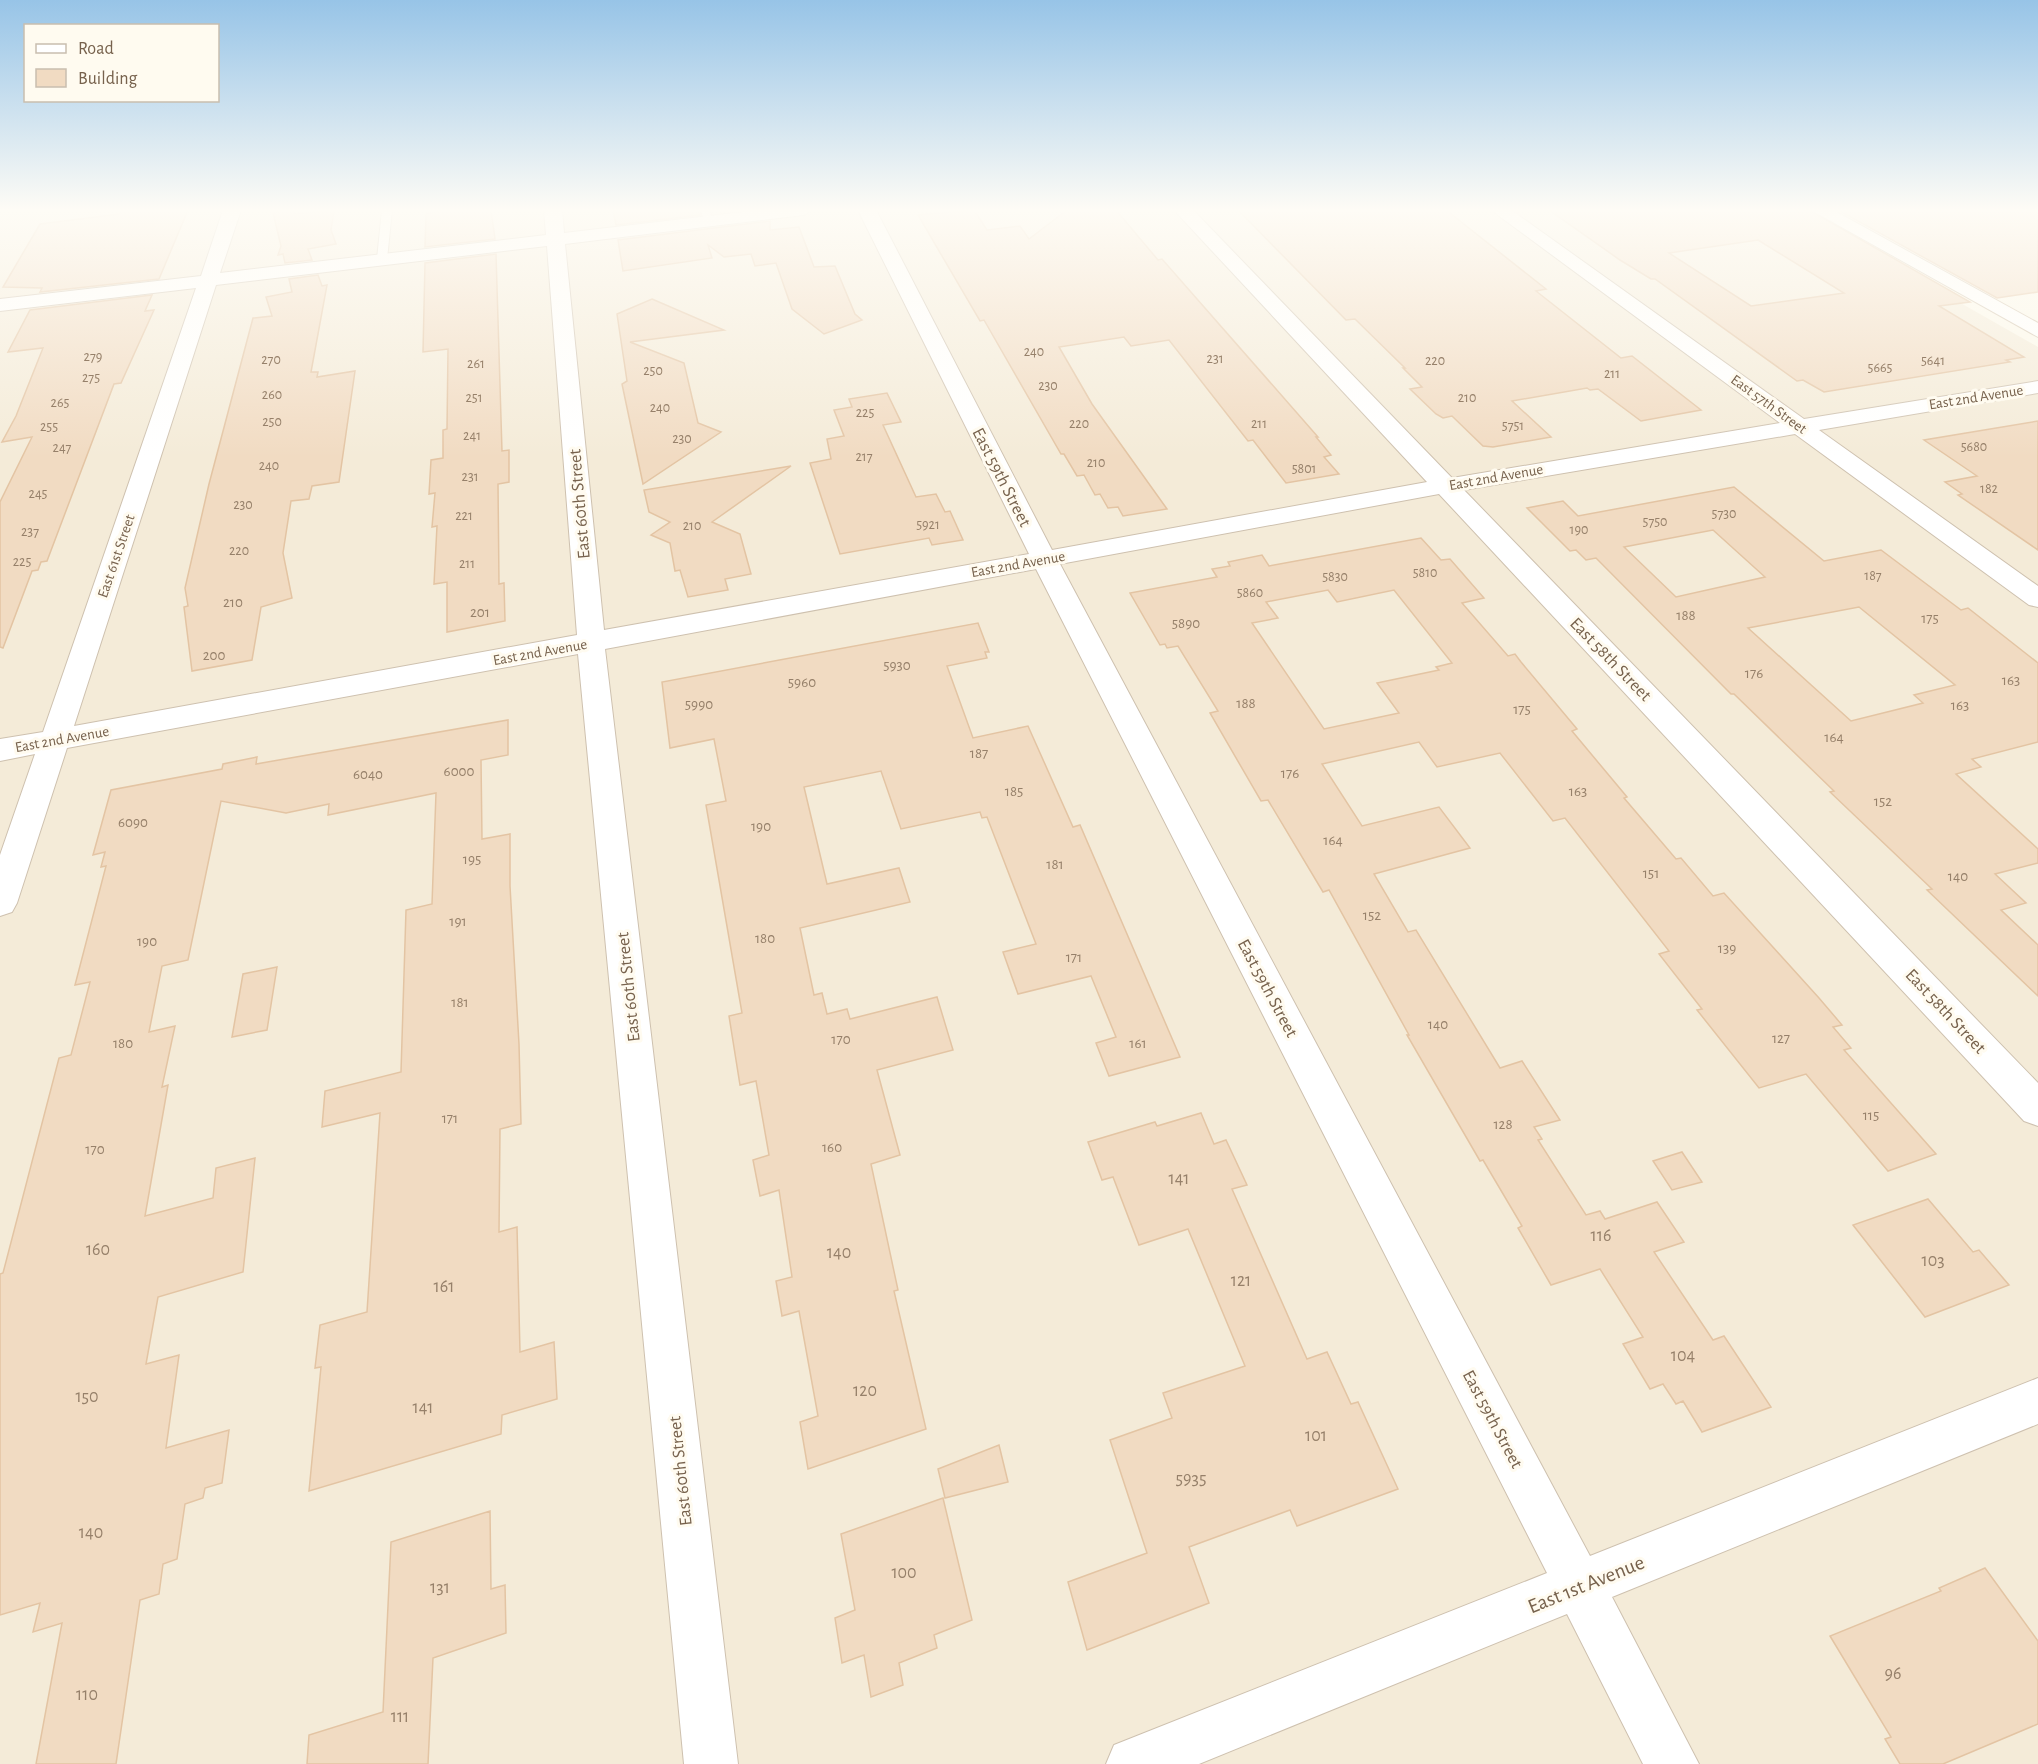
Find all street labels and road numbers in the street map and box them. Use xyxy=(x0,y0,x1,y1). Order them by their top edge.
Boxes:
street label: East 57th Street xyxy=(1728,372,1810,437)
street label: East 2nd Avenue xyxy=(1928,383,2024,412)
street label: East 59th Street xyxy=(968,425,1034,530)
street label: East 60th Street xyxy=(566,448,594,560)
street label: East 2nd Avenue xyxy=(1448,462,1544,493)
street label: East 61st Street xyxy=(95,512,138,600)
street label: East 2nd Avenue xyxy=(970,549,1066,580)
street label: East 58th Street xyxy=(1566,614,1655,705)
street label: East 2nd Avenue xyxy=(492,637,588,668)
street label: East 2nd Avenue xyxy=(14,724,110,755)
street label: East 60th Street xyxy=(614,931,644,1043)
street label: East 59th Street xyxy=(1234,936,1301,1041)
street label: East 58th Street xyxy=(1902,966,1989,1058)
street label: East 59th Street xyxy=(1459,1367,1526,1472)
street label: East 60th Street xyxy=(666,1415,696,1527)
street label: East 1st Avenue xyxy=(1525,1552,1647,1617)

